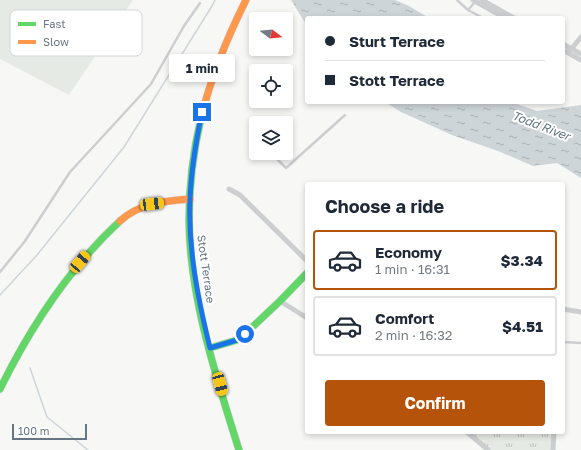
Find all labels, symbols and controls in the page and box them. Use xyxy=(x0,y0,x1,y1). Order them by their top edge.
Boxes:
legend xyxy=(10,10,142,56)
north arrow xyxy=(249,12,293,56)
map controls xyxy=(249,12,293,160)
text: Fast xyxy=(43,17,66,30)
text: Sturt Terrace xyxy=(349,32,445,50)
text: Slow xyxy=(43,35,69,48)
callout: 1 min xyxy=(169,54,235,82)
text: 1 min xyxy=(186,60,218,76)
button: locate xyxy=(249,64,293,108)
text: Stott Terrace xyxy=(349,71,445,89)
route end xyxy=(193,103,211,121)
water label: Todd River xyxy=(510,108,574,144)
button: layers xyxy=(249,116,293,160)
text: Choose a ride xyxy=(325,195,444,217)
car xyxy=(139,197,165,211)
street label: Stott Terrace xyxy=(195,234,218,304)
icon: car xyxy=(327,242,363,278)
text: Economy xyxy=(375,243,442,261)
car xyxy=(68,249,92,275)
text: $3.34 xyxy=(500,251,543,269)
text: 1 min · 16:31 xyxy=(375,261,450,277)
icon: car xyxy=(327,308,363,344)
text: Comfort xyxy=(375,309,434,327)
text: $4.51 xyxy=(502,317,543,335)
route start xyxy=(236,325,254,343)
text: 2 min · 16:32 xyxy=(375,327,452,343)
car xyxy=(211,371,229,397)
button: Confirm xyxy=(325,380,545,426)
scale bar xyxy=(12,422,87,441)
text: 100 m xyxy=(18,424,49,437)

